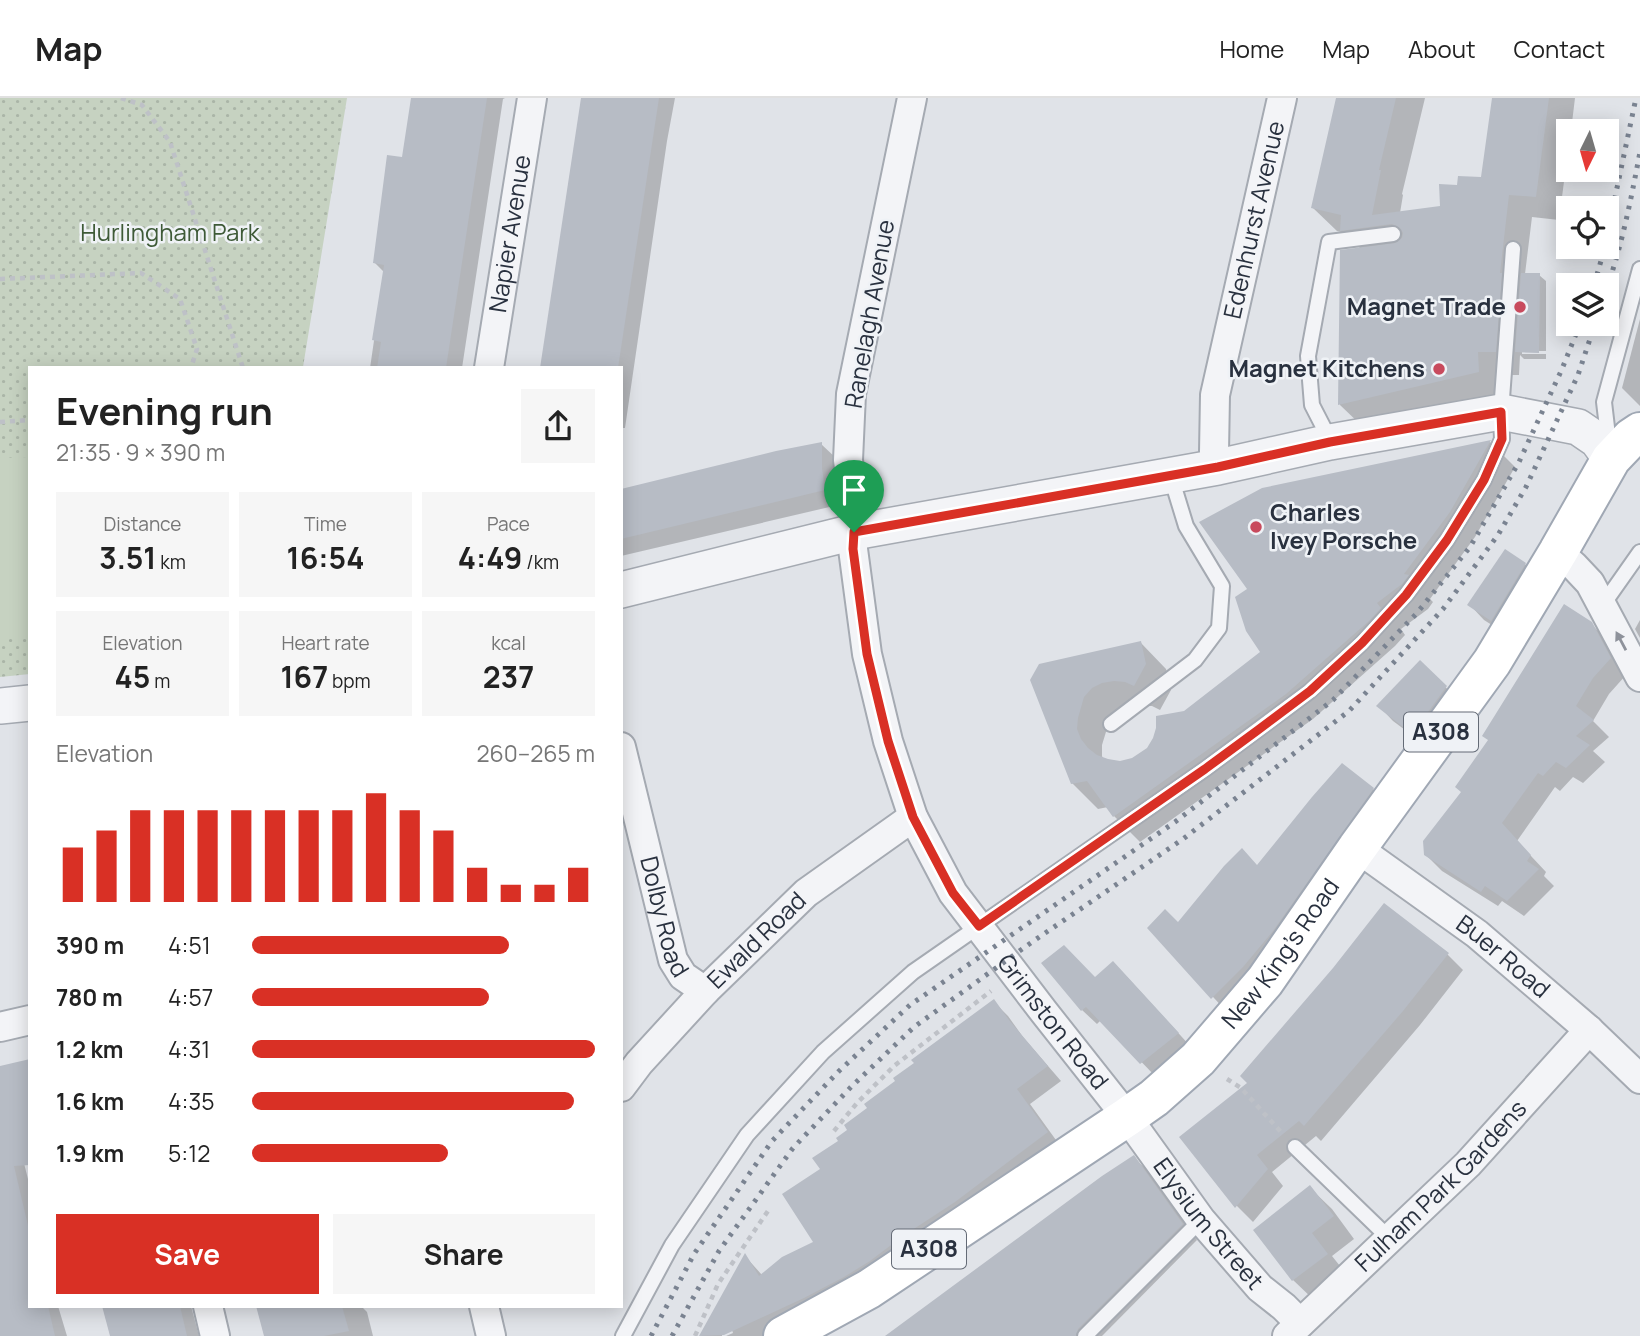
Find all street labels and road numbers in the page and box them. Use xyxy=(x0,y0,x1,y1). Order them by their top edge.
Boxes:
street label: Edenhurst Avenue xyxy=(1215,118,1291,322)
street label: Napier Avenue xyxy=(480,152,538,315)
street label: Ranelagh Avenue xyxy=(836,217,901,411)
road number: A308 xyxy=(1404,712,1478,752)
street label: Dolby Road xyxy=(633,853,698,983)
street label: New King's Road xyxy=(1213,871,1346,1035)
street label: Ewald Road xyxy=(699,884,813,995)
street label: Buer Road xyxy=(1450,906,1558,1005)
street label: Grimston Road xyxy=(990,947,1117,1096)
street label: Fulham Park Gardens xyxy=(1347,1092,1533,1278)
street label: Elysium Street xyxy=(1146,1151,1272,1296)
road number: A308 xyxy=(892,1230,966,1268)

